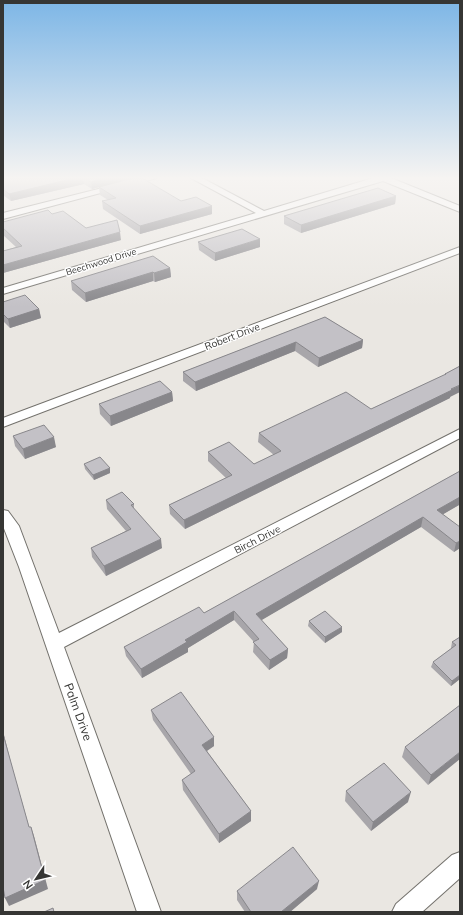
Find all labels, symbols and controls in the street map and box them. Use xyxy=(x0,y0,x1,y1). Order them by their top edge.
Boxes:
street label: Beechwood Drive xyxy=(64,246,138,277)
street label: Robert Drive xyxy=(203,320,262,353)
street label: Birch Drive xyxy=(232,522,283,557)
street label: Palm Drive xyxy=(61,681,96,743)
north arrow xyxy=(16,859,56,899)
text: N xyxy=(20,877,36,892)

